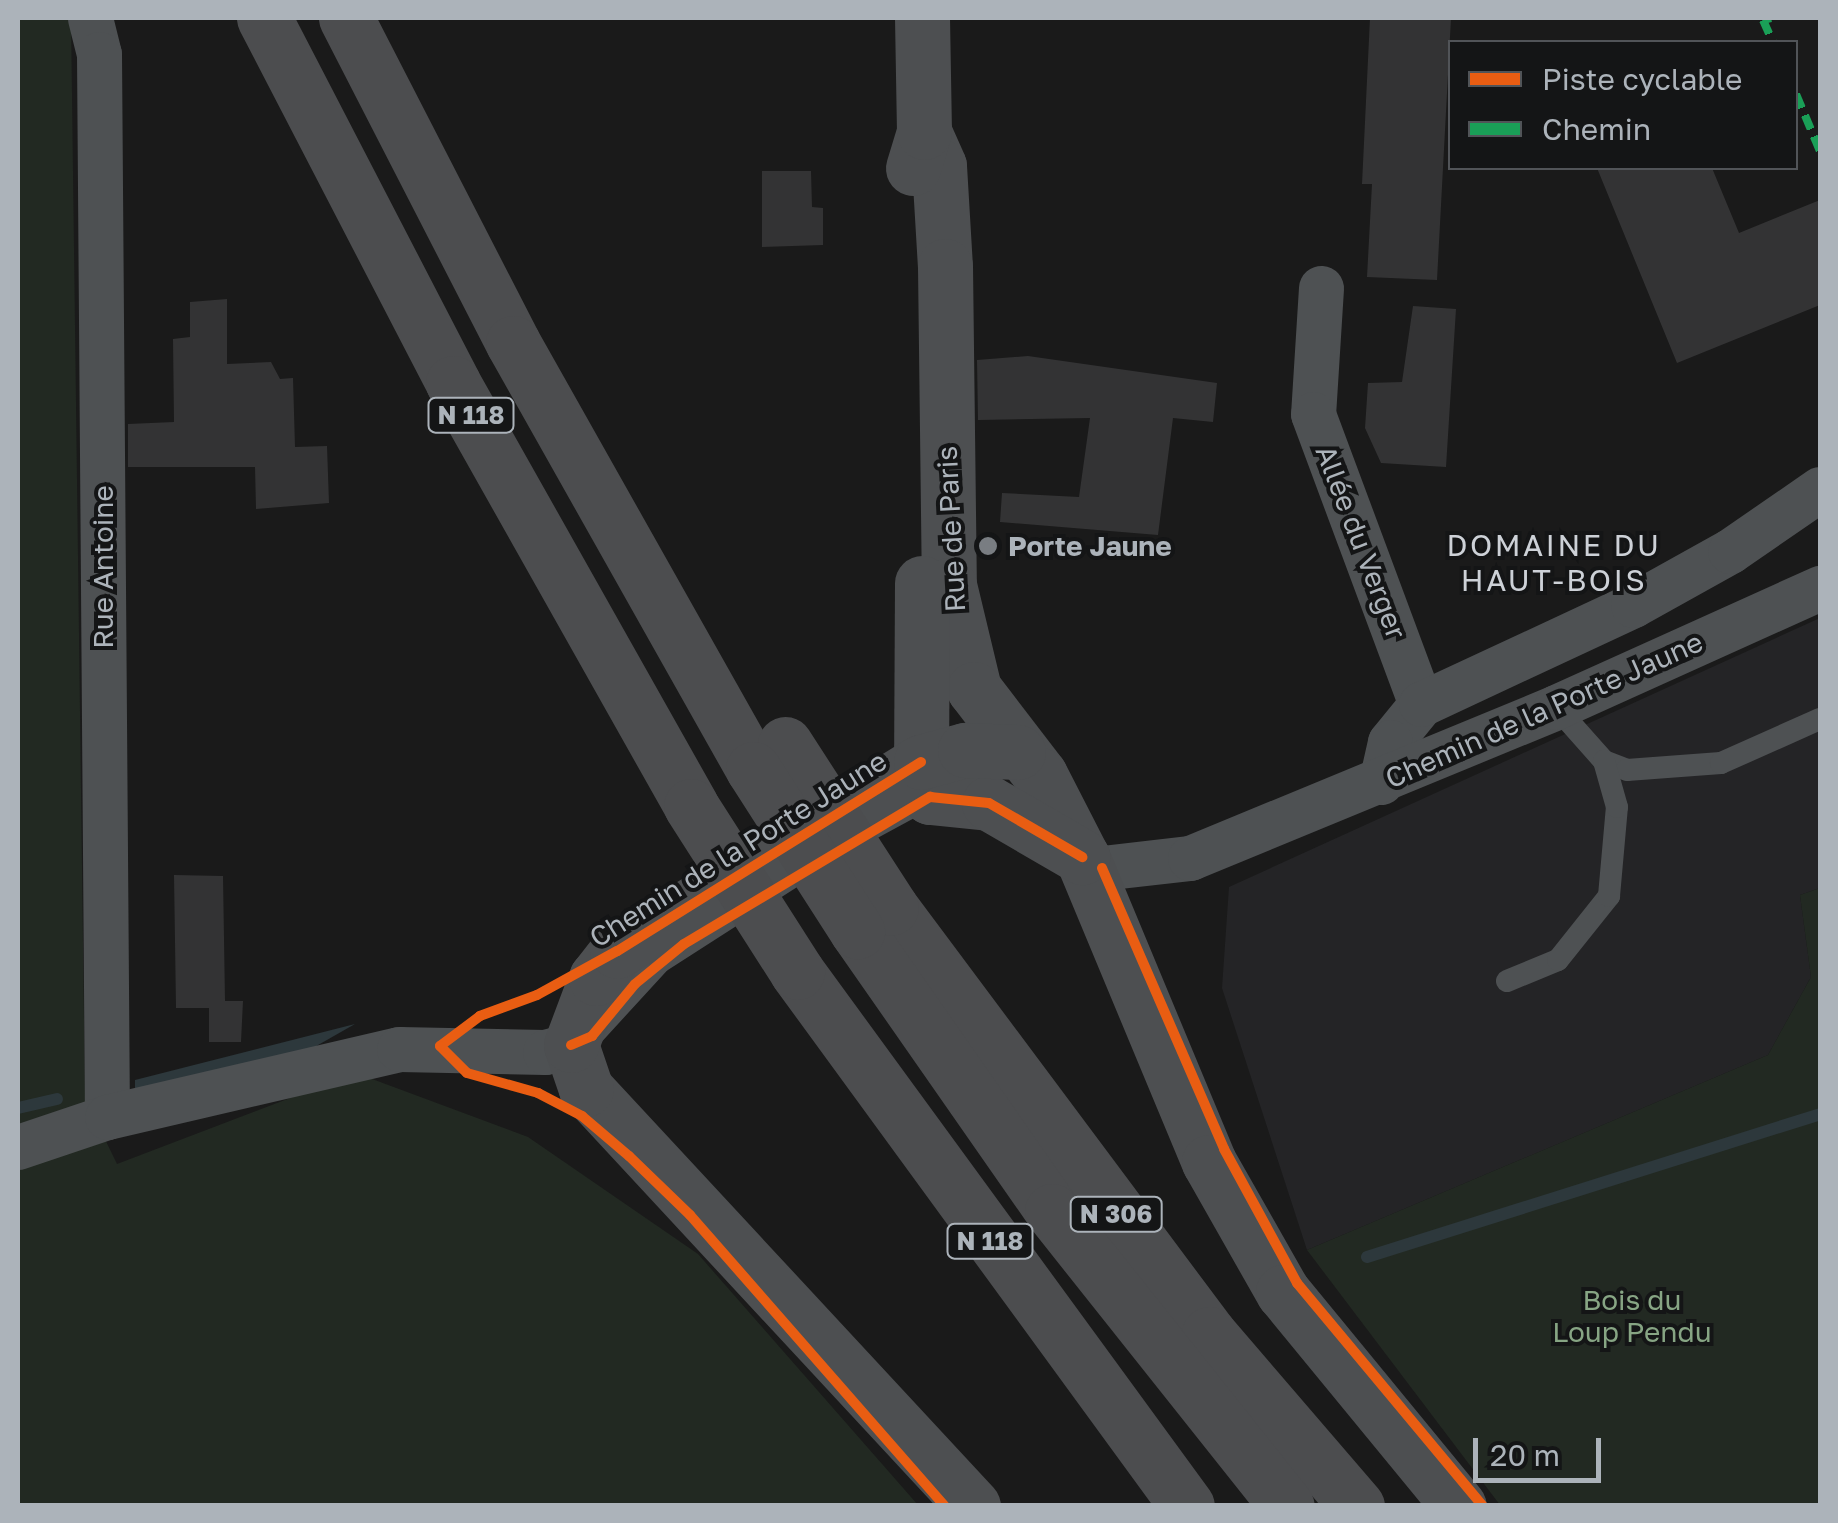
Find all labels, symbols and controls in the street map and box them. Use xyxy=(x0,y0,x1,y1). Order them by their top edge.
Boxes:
legend xyxy=(1448,40,1798,170)
text: Piste cyclable xyxy=(1542,61,1743,97)
text: Chemin xyxy=(1542,111,1651,147)
road number: N 118 xyxy=(426,395,516,435)
street label: Allée du Verger xyxy=(1309,440,1413,644)
street label: Rue de Paris xyxy=(930,445,972,613)
street label: Rue Antoine xyxy=(86,485,120,649)
district label: DOMAINE DU HAUT-BOIS xyxy=(1446,527,1662,598)
place label: Porte Jaune xyxy=(1008,529,1172,563)
marker: Porte Jaune xyxy=(977,535,999,557)
street label: Chemin de la Porte Jaune xyxy=(1380,625,1708,795)
street label: Chemin de la Porte Jaune xyxy=(583,744,893,954)
road number: N 306 xyxy=(1068,1194,1164,1234)
road number: N 118 xyxy=(945,1221,1035,1261)
park label: Bois du Loup Pendu xyxy=(1552,1283,1712,1349)
scale bar xyxy=(1478,1418,1606,1480)
text: 20 m xyxy=(1490,1437,1560,1473)

